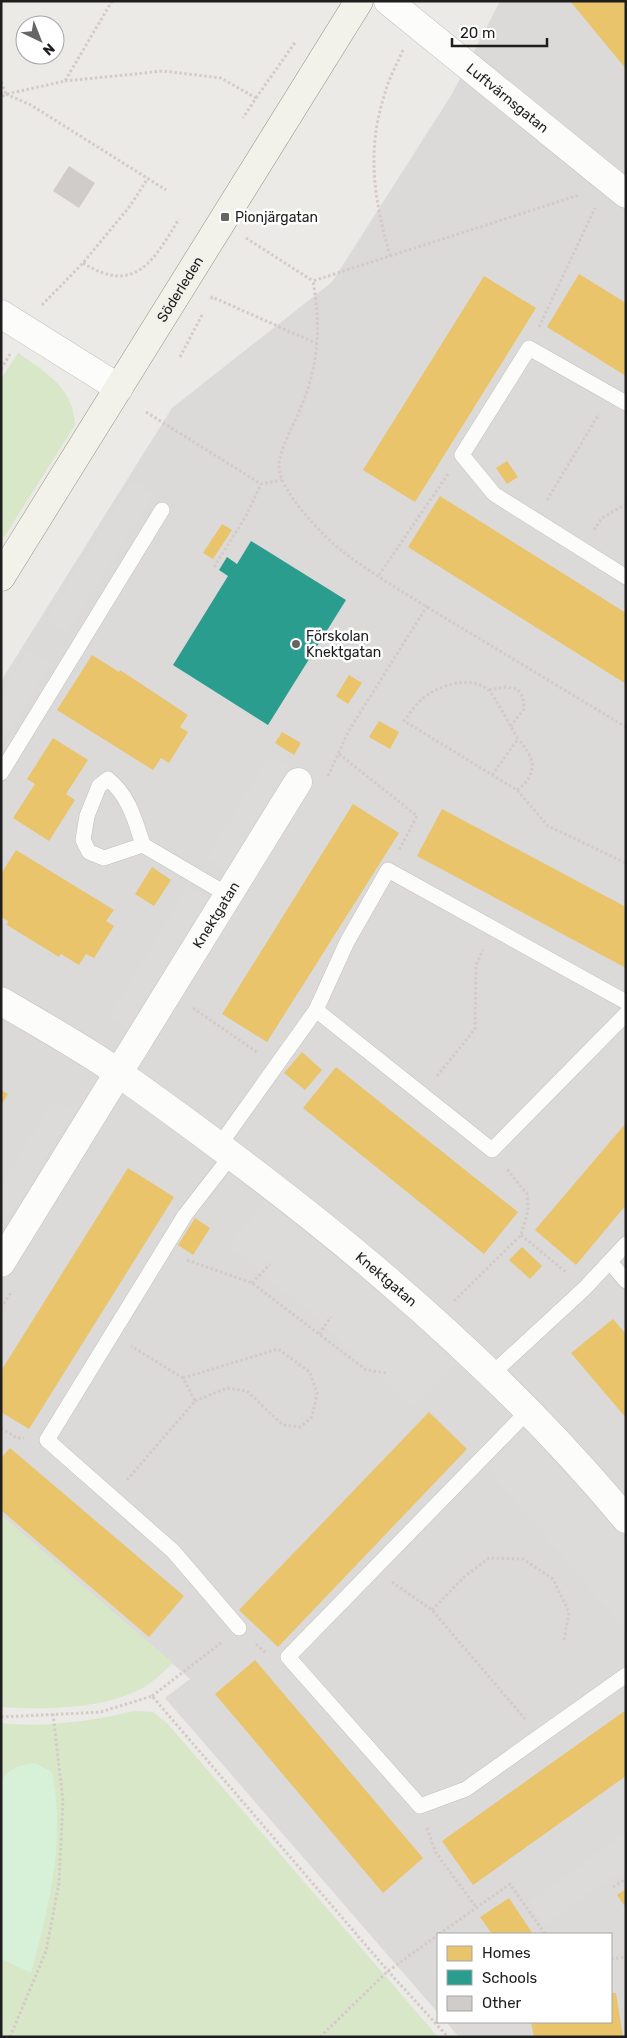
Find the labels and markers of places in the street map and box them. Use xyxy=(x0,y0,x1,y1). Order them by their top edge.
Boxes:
place label: Pionjärgatan xyxy=(235,209,318,226)
marker: Pionjärgatan xyxy=(219,211,231,223)
place label: Förskolan Knektgatan xyxy=(306,628,381,661)
marker: Förskolan Knektgatan xyxy=(290,638,302,650)

